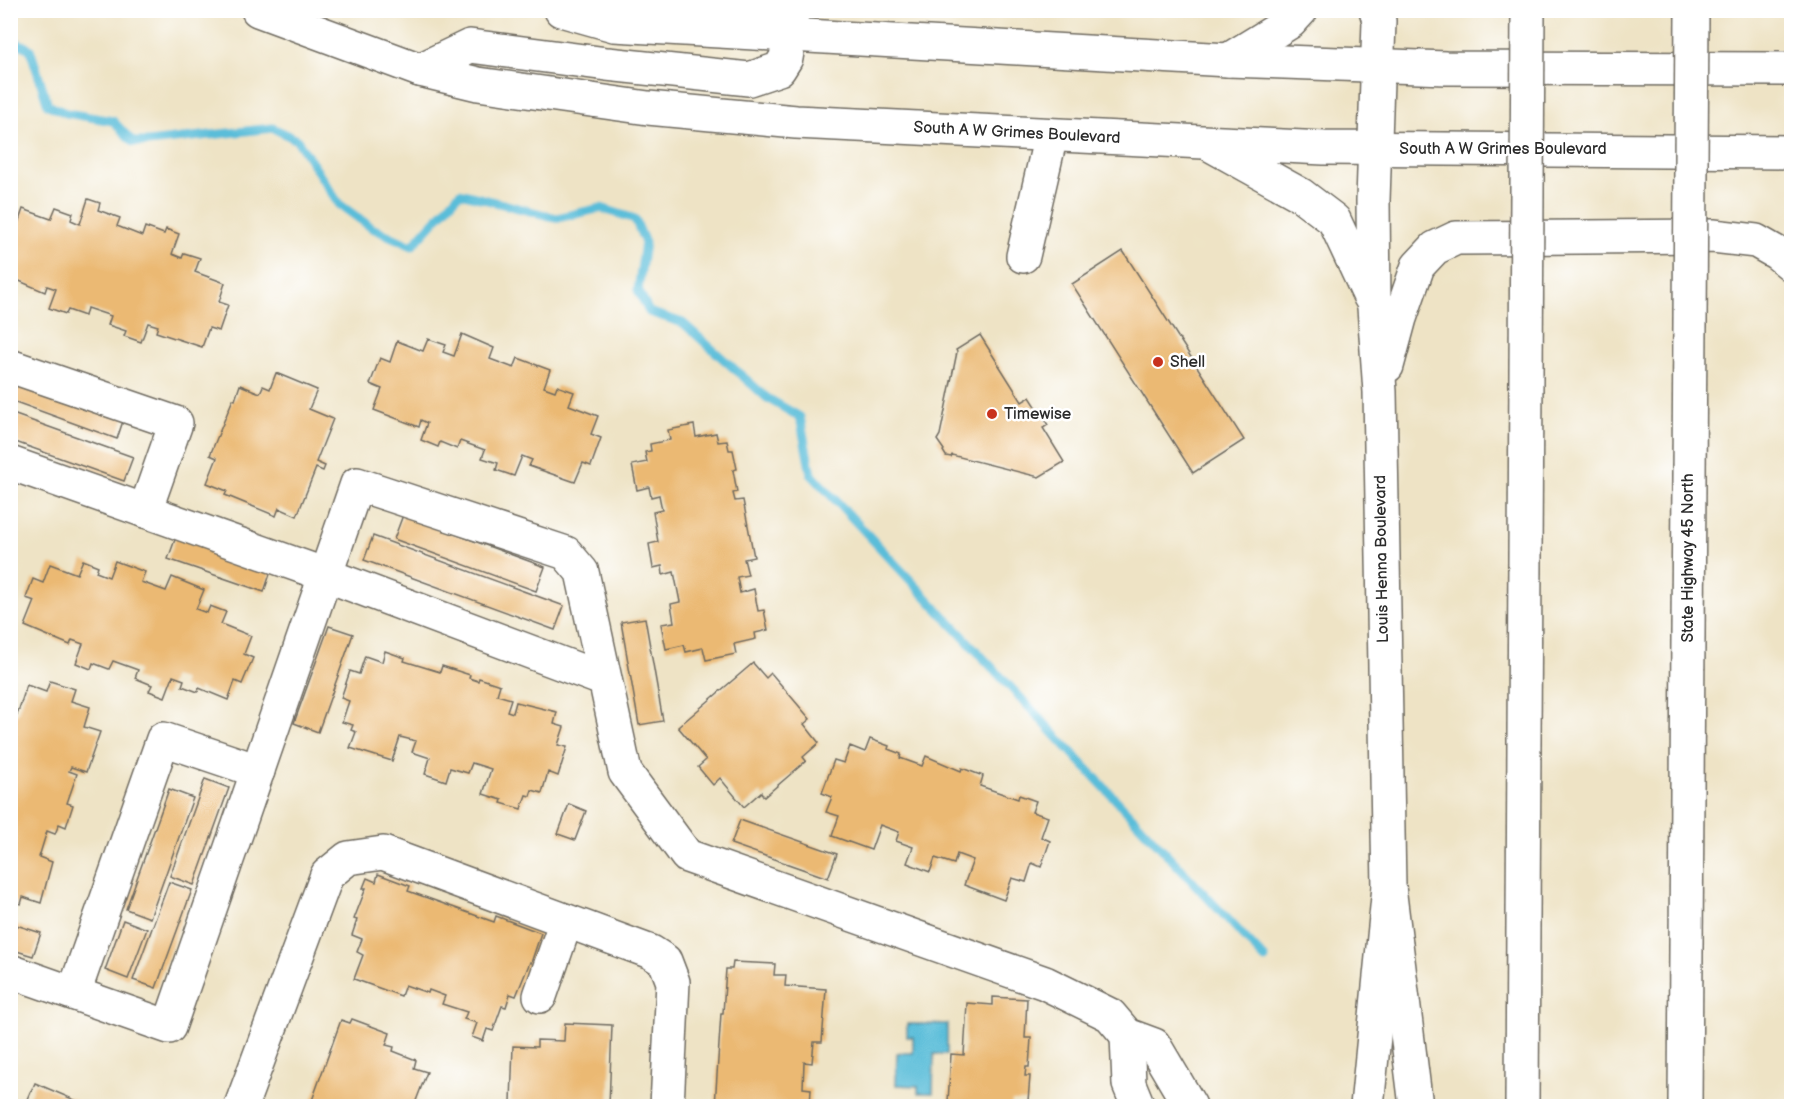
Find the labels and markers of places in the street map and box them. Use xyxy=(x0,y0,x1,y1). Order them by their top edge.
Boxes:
place label: Shell xyxy=(1170,353,1205,372)
marker: Shell xyxy=(1151,355,1165,369)
place label: Timewise xyxy=(1004,405,1072,424)
marker: Timewise xyxy=(985,407,999,421)

